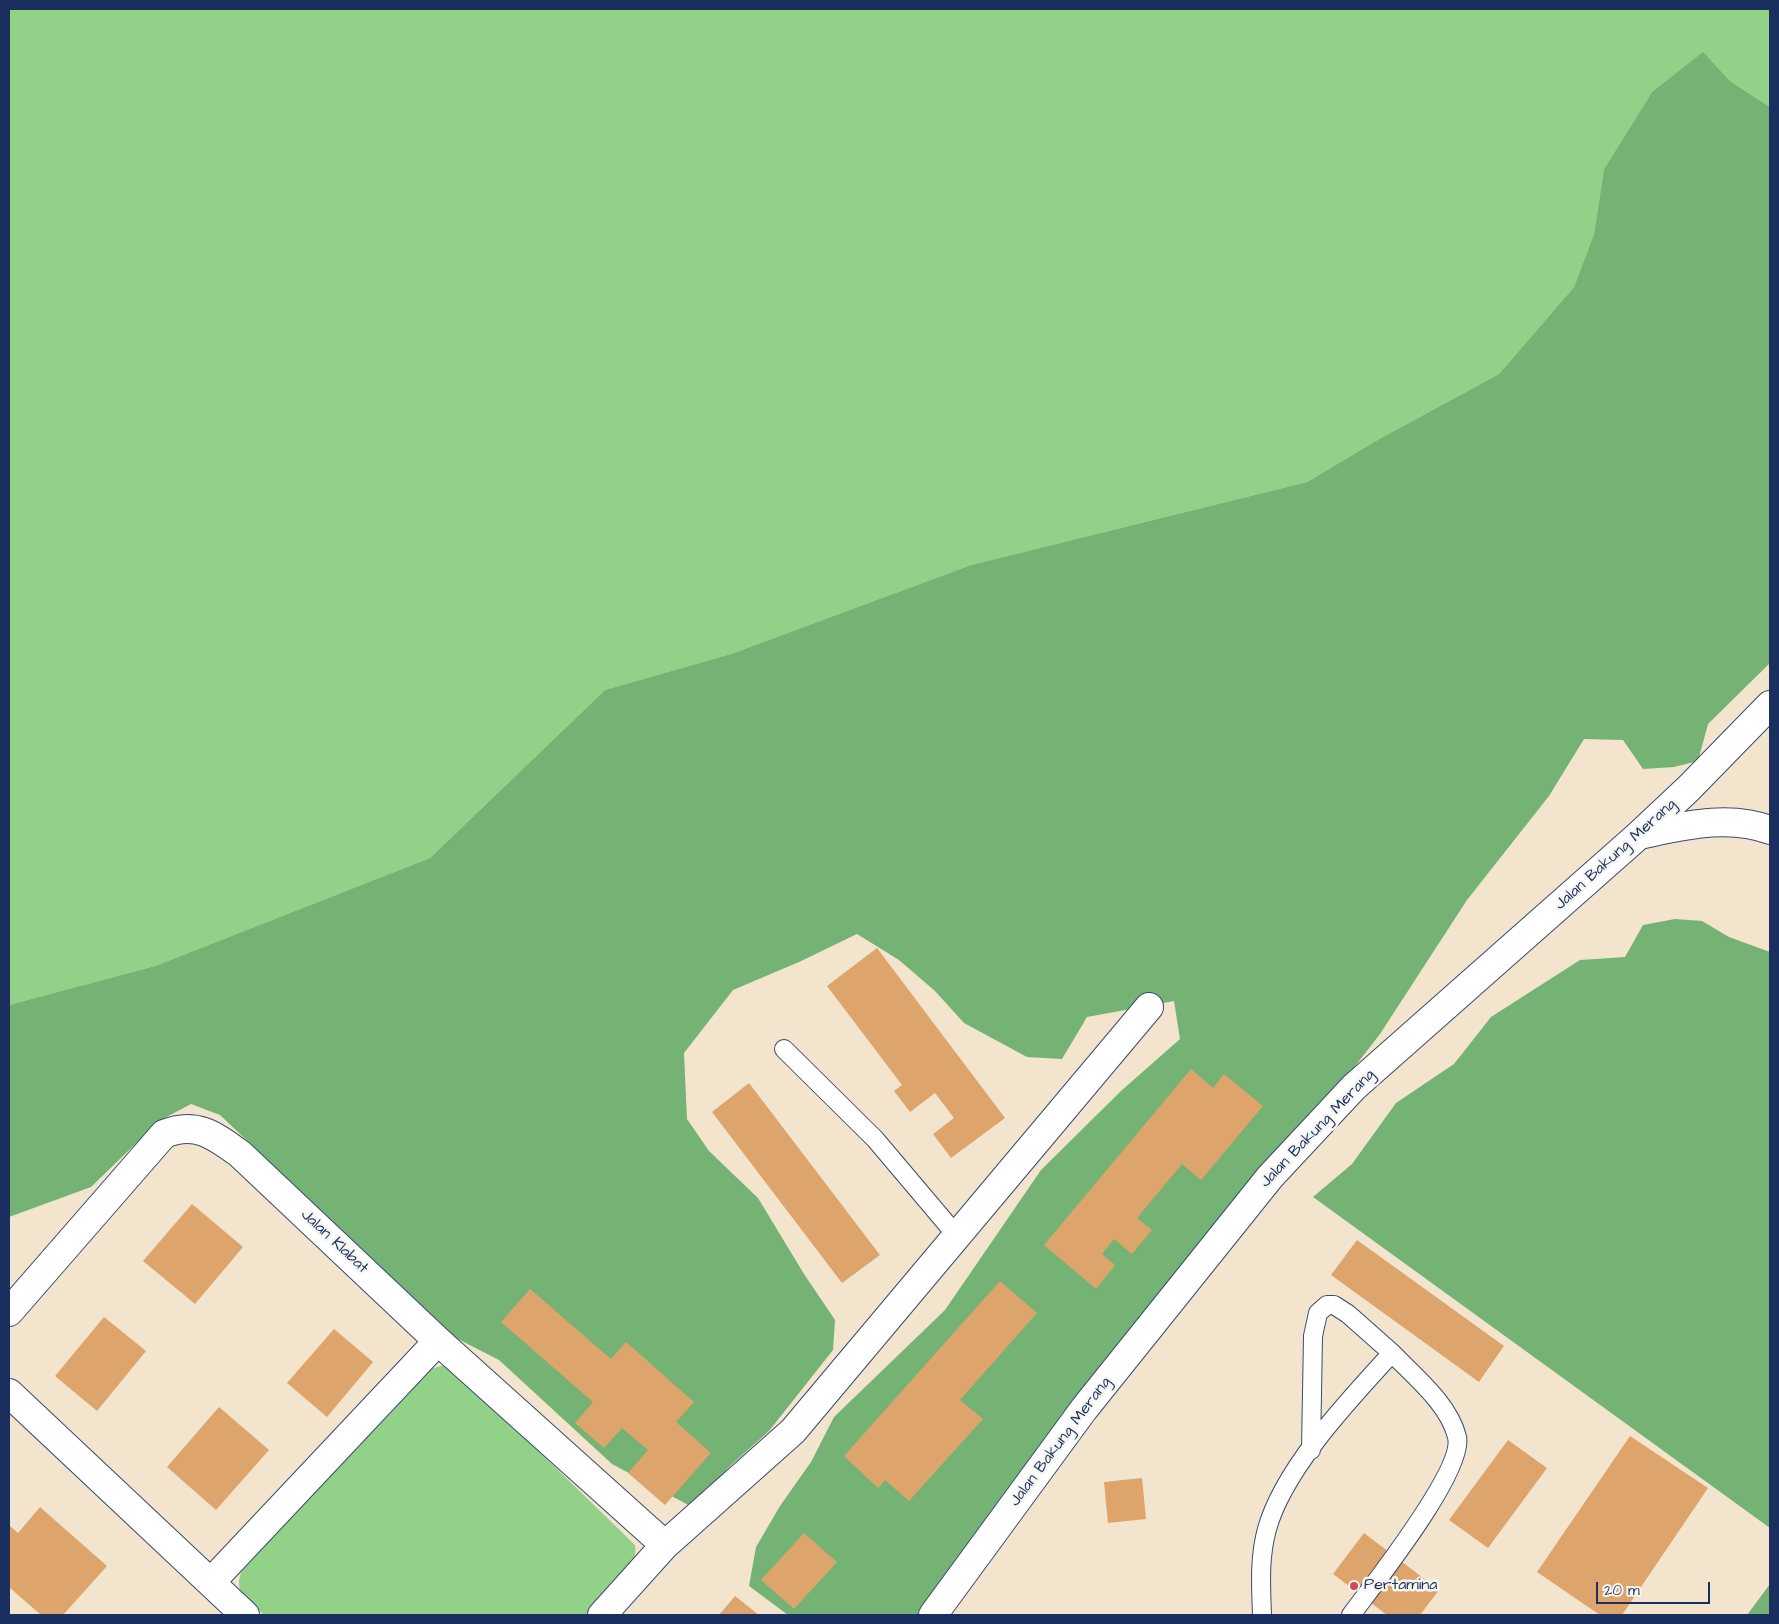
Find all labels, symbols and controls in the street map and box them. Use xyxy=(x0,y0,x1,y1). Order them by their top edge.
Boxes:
street label: Jalan Bakung Merang xyxy=(1551,795,1681,915)
street label: Jalan Bakung Merang xyxy=(1257,1066,1379,1192)
street label: Jalan Klabat xyxy=(296,1206,372,1278)
street label: Jalan Bakung Merang xyxy=(1006,1374,1116,1510)
scale bar xyxy=(1599,1572,1713,1604)
place label: Pertamina xyxy=(1364,1576,1437,1596)
marker: Pertamina xyxy=(1348,1580,1360,1592)
text: 20 m xyxy=(1604,1580,1640,1601)

